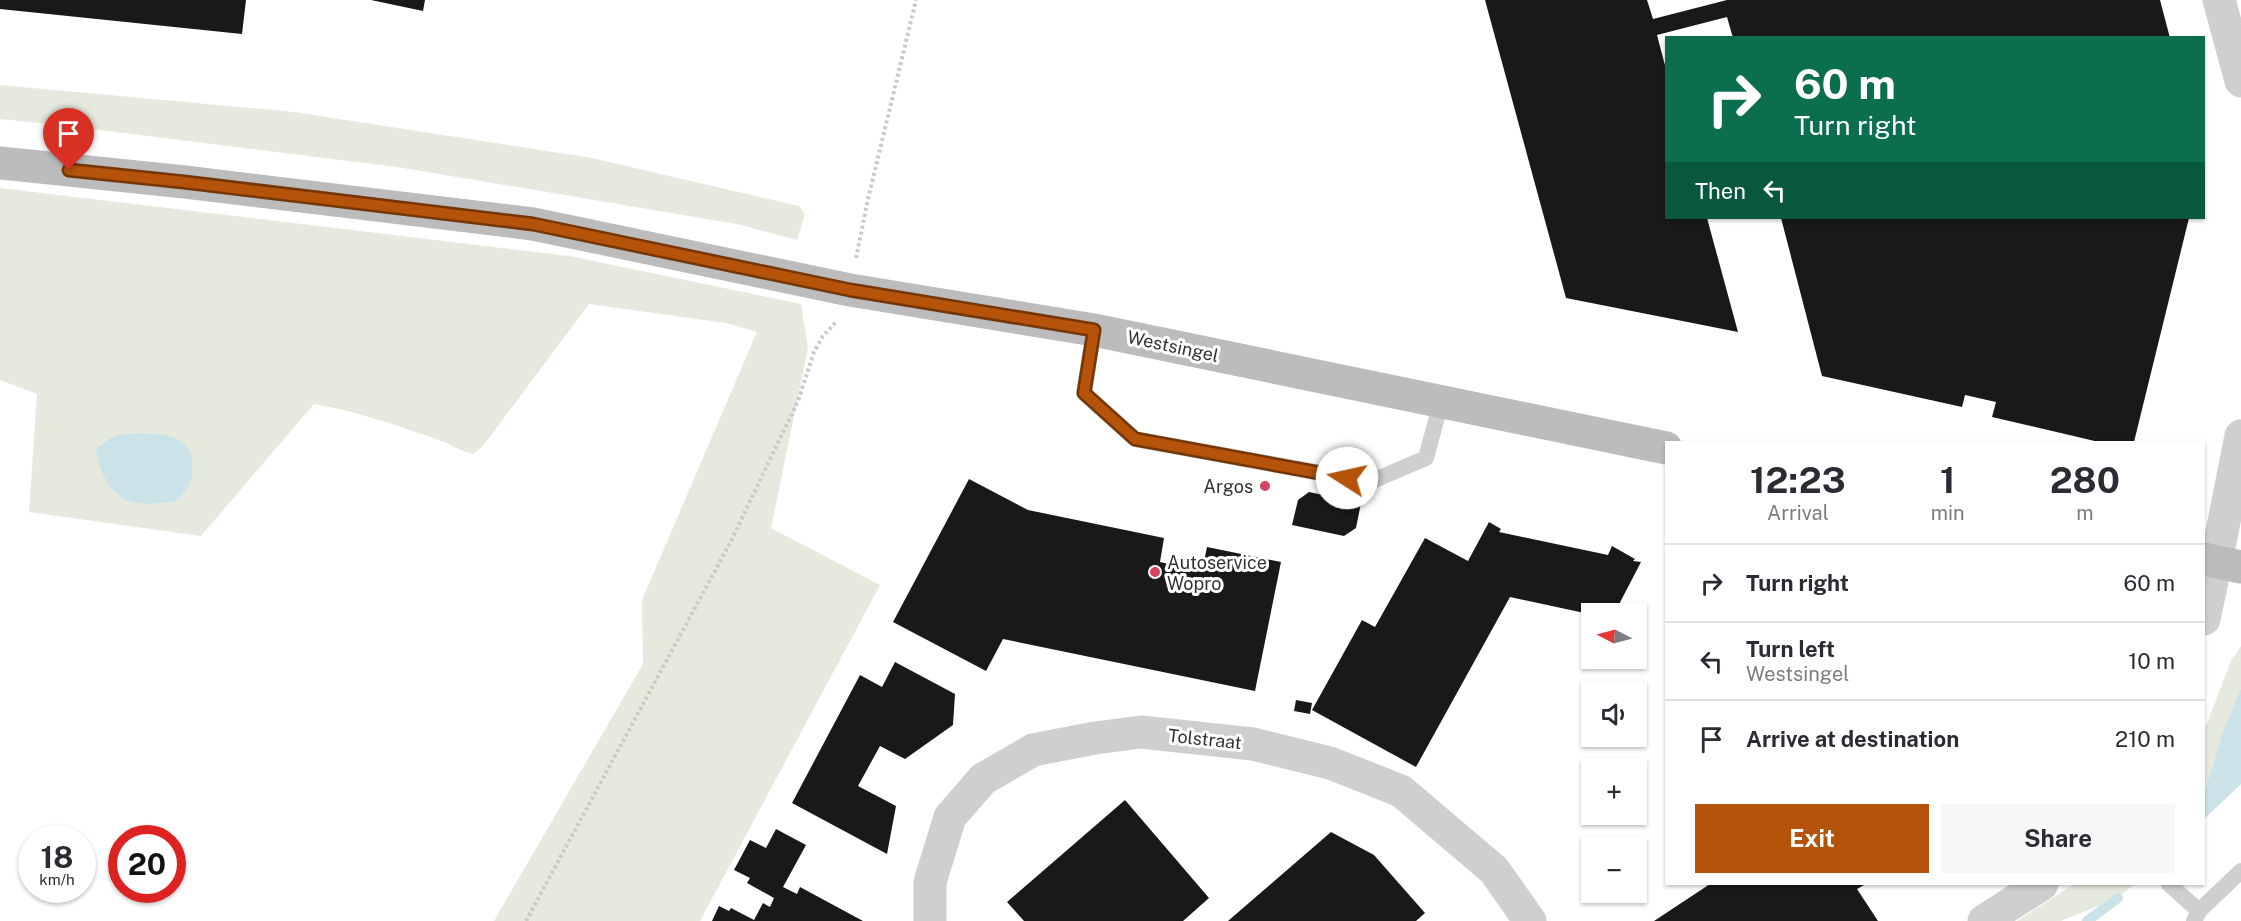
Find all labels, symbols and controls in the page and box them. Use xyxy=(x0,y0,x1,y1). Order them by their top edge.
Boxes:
text: 60 m xyxy=(1794,59,1896,108)
icon: right xyxy=(1695,60,1773,138)
pin xyxy=(43,108,94,170)
text: Turn right xyxy=(1794,109,1917,141)
icon: arrive xyxy=(52,117,85,150)
icon: left xyxy=(1758,174,1791,207)
text: Then xyxy=(1695,178,1746,204)
street label: Westsingel xyxy=(1125,326,1221,366)
position arrow xyxy=(1315,446,1379,510)
text: 12:23 xyxy=(1750,459,1846,501)
text: 1 xyxy=(1940,459,1955,501)
text: 280 xyxy=(2050,459,2120,501)
place label: Argos xyxy=(1203,476,1253,497)
marker: Argos xyxy=(1258,479,1272,493)
text: Arrival xyxy=(1767,501,1829,525)
text: min xyxy=(1931,501,1965,525)
text: m xyxy=(2076,501,2093,525)
place label: Autoservice Wopro xyxy=(1167,552,1267,594)
marker: Autoservice Wopro xyxy=(1148,565,1162,579)
icon: right xyxy=(1695,567,1728,600)
text: Turn right xyxy=(1746,570,1849,596)
text: 60 m xyxy=(2124,570,2175,596)
north arrow xyxy=(1581,603,1647,669)
map controls xyxy=(1581,603,1647,903)
text: Turn left xyxy=(1746,636,1835,662)
icon: left xyxy=(1695,645,1728,678)
text: 10 m xyxy=(2128,648,2175,674)
text: Westsingel xyxy=(1746,662,1849,686)
button: sound xyxy=(1581,681,1647,747)
icon: arrive xyxy=(1695,723,1728,756)
street label: Tolstraat xyxy=(1167,725,1243,753)
text: Arrive at destination xyxy=(1746,726,1959,752)
text: 210 m xyxy=(2115,726,2175,752)
button: + xyxy=(1581,759,1647,825)
button: Exit xyxy=(1695,804,1929,873)
button: Share xyxy=(1941,804,2175,873)
speed limit sign: 20 xyxy=(108,825,186,903)
button: − xyxy=(1581,837,1647,903)
text: 18 xyxy=(41,839,73,875)
text: km/h xyxy=(39,871,75,888)

